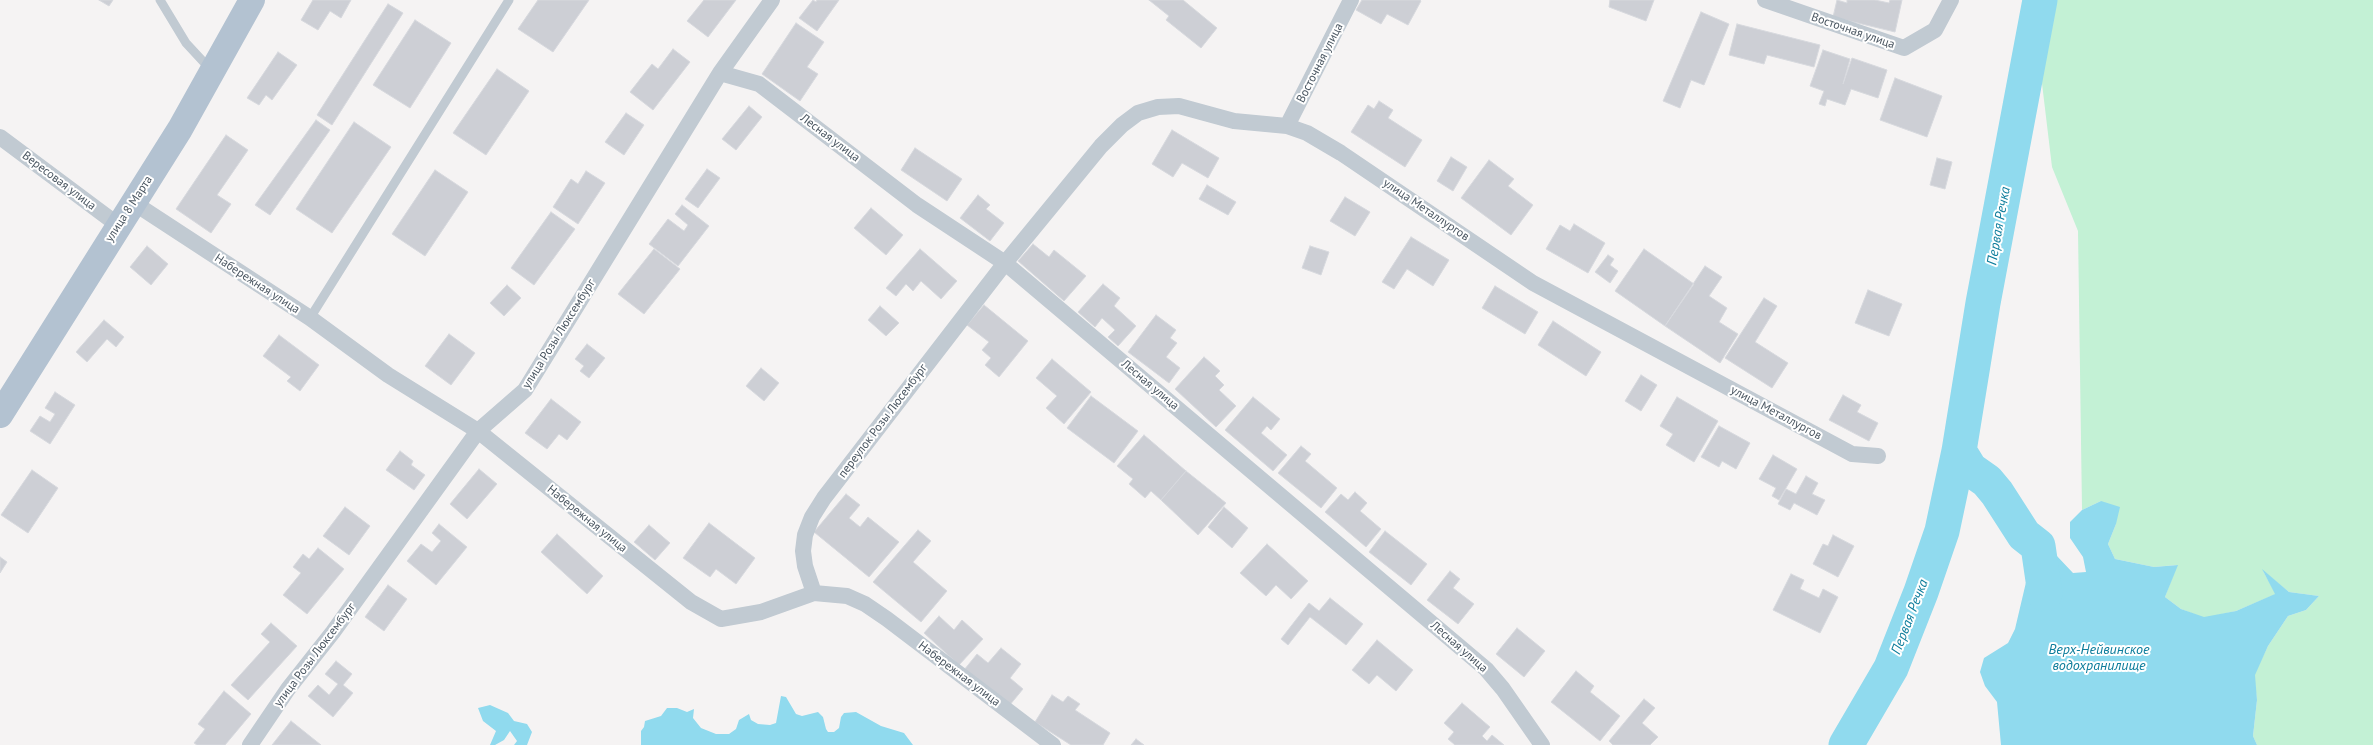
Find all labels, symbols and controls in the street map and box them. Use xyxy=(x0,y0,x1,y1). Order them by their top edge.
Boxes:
street label: Восточная улица xyxy=(1809,10,1897,52)
street label: Восточная улица xyxy=(1294,21,1346,105)
street label: Лесная улица xyxy=(797,111,863,165)
street label: Вересовая улица xyxy=(19,149,99,213)
street label: улица 8 Марта xyxy=(102,173,156,245)
street label: улица Металлургов xyxy=(1380,176,1472,244)
water label: Первая Речка xyxy=(1984,186,2014,266)
street label: Набережная улица xyxy=(212,251,302,317)
street label: улица Розы Люксембург xyxy=(519,277,599,391)
street label: Лесная улица xyxy=(1118,357,1182,413)
street label: переулок Розы Люсембург xyxy=(836,361,930,481)
street label: улица Металлургов xyxy=(1728,383,1824,443)
street label: Набережная улица xyxy=(544,482,630,556)
water label: Первая Речка xyxy=(1888,577,1932,657)
street label: улица Розы Люксембург xyxy=(271,600,359,710)
street label: Лесная улица xyxy=(1428,618,1490,676)
street label: Набережная улица xyxy=(915,639,1003,709)
water label: Верх-Нейвинское водохранилище xyxy=(2049,642,2149,674)

